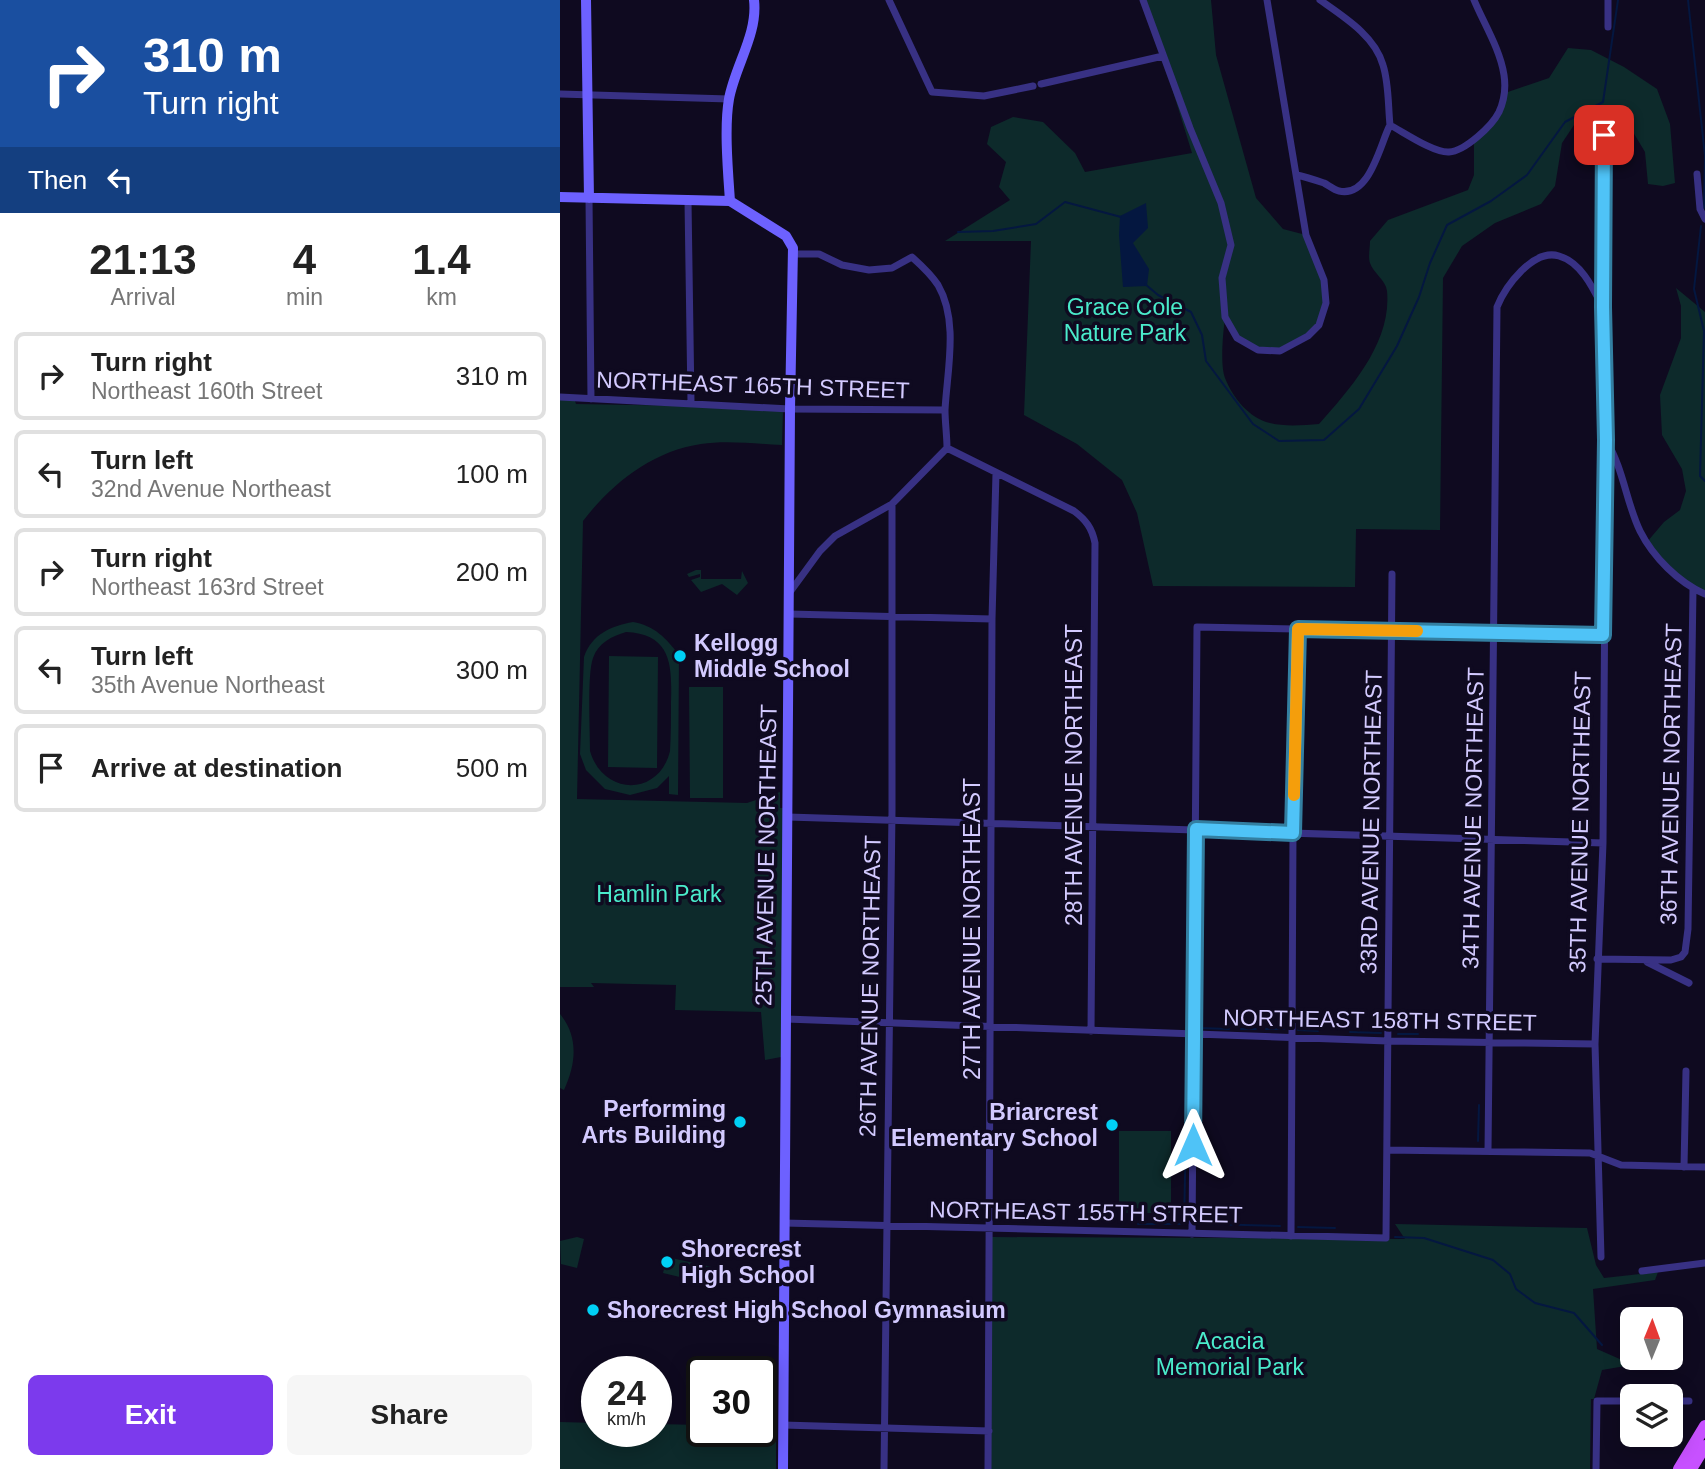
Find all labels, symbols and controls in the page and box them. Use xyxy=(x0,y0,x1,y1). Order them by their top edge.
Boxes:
icon: right xyxy=(28,28,119,119)
text: 310 m xyxy=(143,28,282,82)
text: Turn right xyxy=(143,85,279,121)
pin xyxy=(1574,105,1634,165)
icon: arrive xyxy=(1585,116,1623,154)
icon: left xyxy=(101,161,139,199)
text: Then xyxy=(28,165,87,195)
text: 21:13 xyxy=(89,236,197,283)
text: 4 xyxy=(293,236,316,283)
text: 1.4 xyxy=(412,236,471,283)
text: Arrival xyxy=(110,284,176,310)
text: min xyxy=(286,284,323,310)
text: km xyxy=(426,284,457,310)
park label: Grace Cole Nature Park xyxy=(1064,294,1187,346)
text: Turn right xyxy=(91,347,212,377)
icon: right xyxy=(32,357,70,395)
text: 310 m xyxy=(456,361,528,391)
street label: NORTHEAST 165TH STREET xyxy=(596,367,910,403)
text: Northeast 160th Street xyxy=(91,378,322,404)
text: Turn left xyxy=(91,445,193,475)
icon: left xyxy=(32,455,70,493)
text: 100 m xyxy=(456,459,528,489)
text: 32nd Avenue Northeast xyxy=(91,476,331,502)
text: Turn right xyxy=(91,543,212,573)
icon: right xyxy=(32,553,70,591)
text: 200 m xyxy=(456,557,528,587)
text: Northeast 163rd Street xyxy=(91,574,324,600)
street label: 36TH AVENUE NORTHEAST xyxy=(1655,623,1687,925)
street label: 28TH AVENUE NORTHEAST xyxy=(1061,624,1087,926)
place label: Kellogg Middle School xyxy=(694,630,850,682)
text: Turn left xyxy=(91,641,193,671)
marker: Kellogg Middle School xyxy=(672,648,688,664)
icon: left xyxy=(32,651,70,689)
text: 300 m xyxy=(456,655,528,685)
street label: 34TH AVENUE NORTHEAST xyxy=(1457,667,1489,969)
street label: 33RD AVENUE NORTHEAST xyxy=(1355,669,1387,975)
street label: 35TH AVENUE NORTHEAST xyxy=(1564,671,1596,973)
text: 35th Avenue Northeast xyxy=(91,672,325,698)
street label: 25TH AVENUE NORTHEAST xyxy=(750,704,782,1006)
icon: arrive xyxy=(32,749,70,787)
text: Arrive at destination xyxy=(91,753,342,783)
text: 500 m xyxy=(456,753,528,783)
street label: 27TH AVENUE NORTHEAST xyxy=(959,778,985,1080)
street label: 26TH AVENUE NORTHEAST xyxy=(854,835,886,1137)
park label: Hamlin Park xyxy=(596,881,722,907)
street label: NORTHEAST 158TH STREET xyxy=(1223,1004,1537,1036)
place label: Performing Arts Building xyxy=(582,1096,726,1148)
place label: Briarcrest Elementary School xyxy=(891,1099,1098,1151)
position arrow xyxy=(1156,1108,1230,1182)
marker: Performing Arts Building xyxy=(732,1114,748,1130)
marker: Briarcrest Elementary School xyxy=(1104,1117,1120,1133)
street label: NORTHEAST 155TH STREET xyxy=(929,1196,1243,1228)
place label: Shorecrest High School xyxy=(681,1236,815,1288)
marker: Shorecrest High School xyxy=(659,1254,675,1270)
place label: Shorecrest High School Gymnasium xyxy=(607,1297,1006,1323)
marker: Shorecrest High School Gymnasium xyxy=(585,1302,601,1318)
north arrow xyxy=(1620,1307,1684,1370)
map controls xyxy=(1620,1307,1683,1447)
park label: Acacia Memorial Park xyxy=(1156,1328,1305,1380)
speed limit sign: 30 xyxy=(686,1356,777,1447)
text: 24 xyxy=(607,1373,646,1412)
button: Exit xyxy=(28,1375,273,1455)
button: Share xyxy=(287,1375,532,1455)
button: layers xyxy=(1620,1384,1683,1447)
text: km/h xyxy=(607,1409,646,1429)

